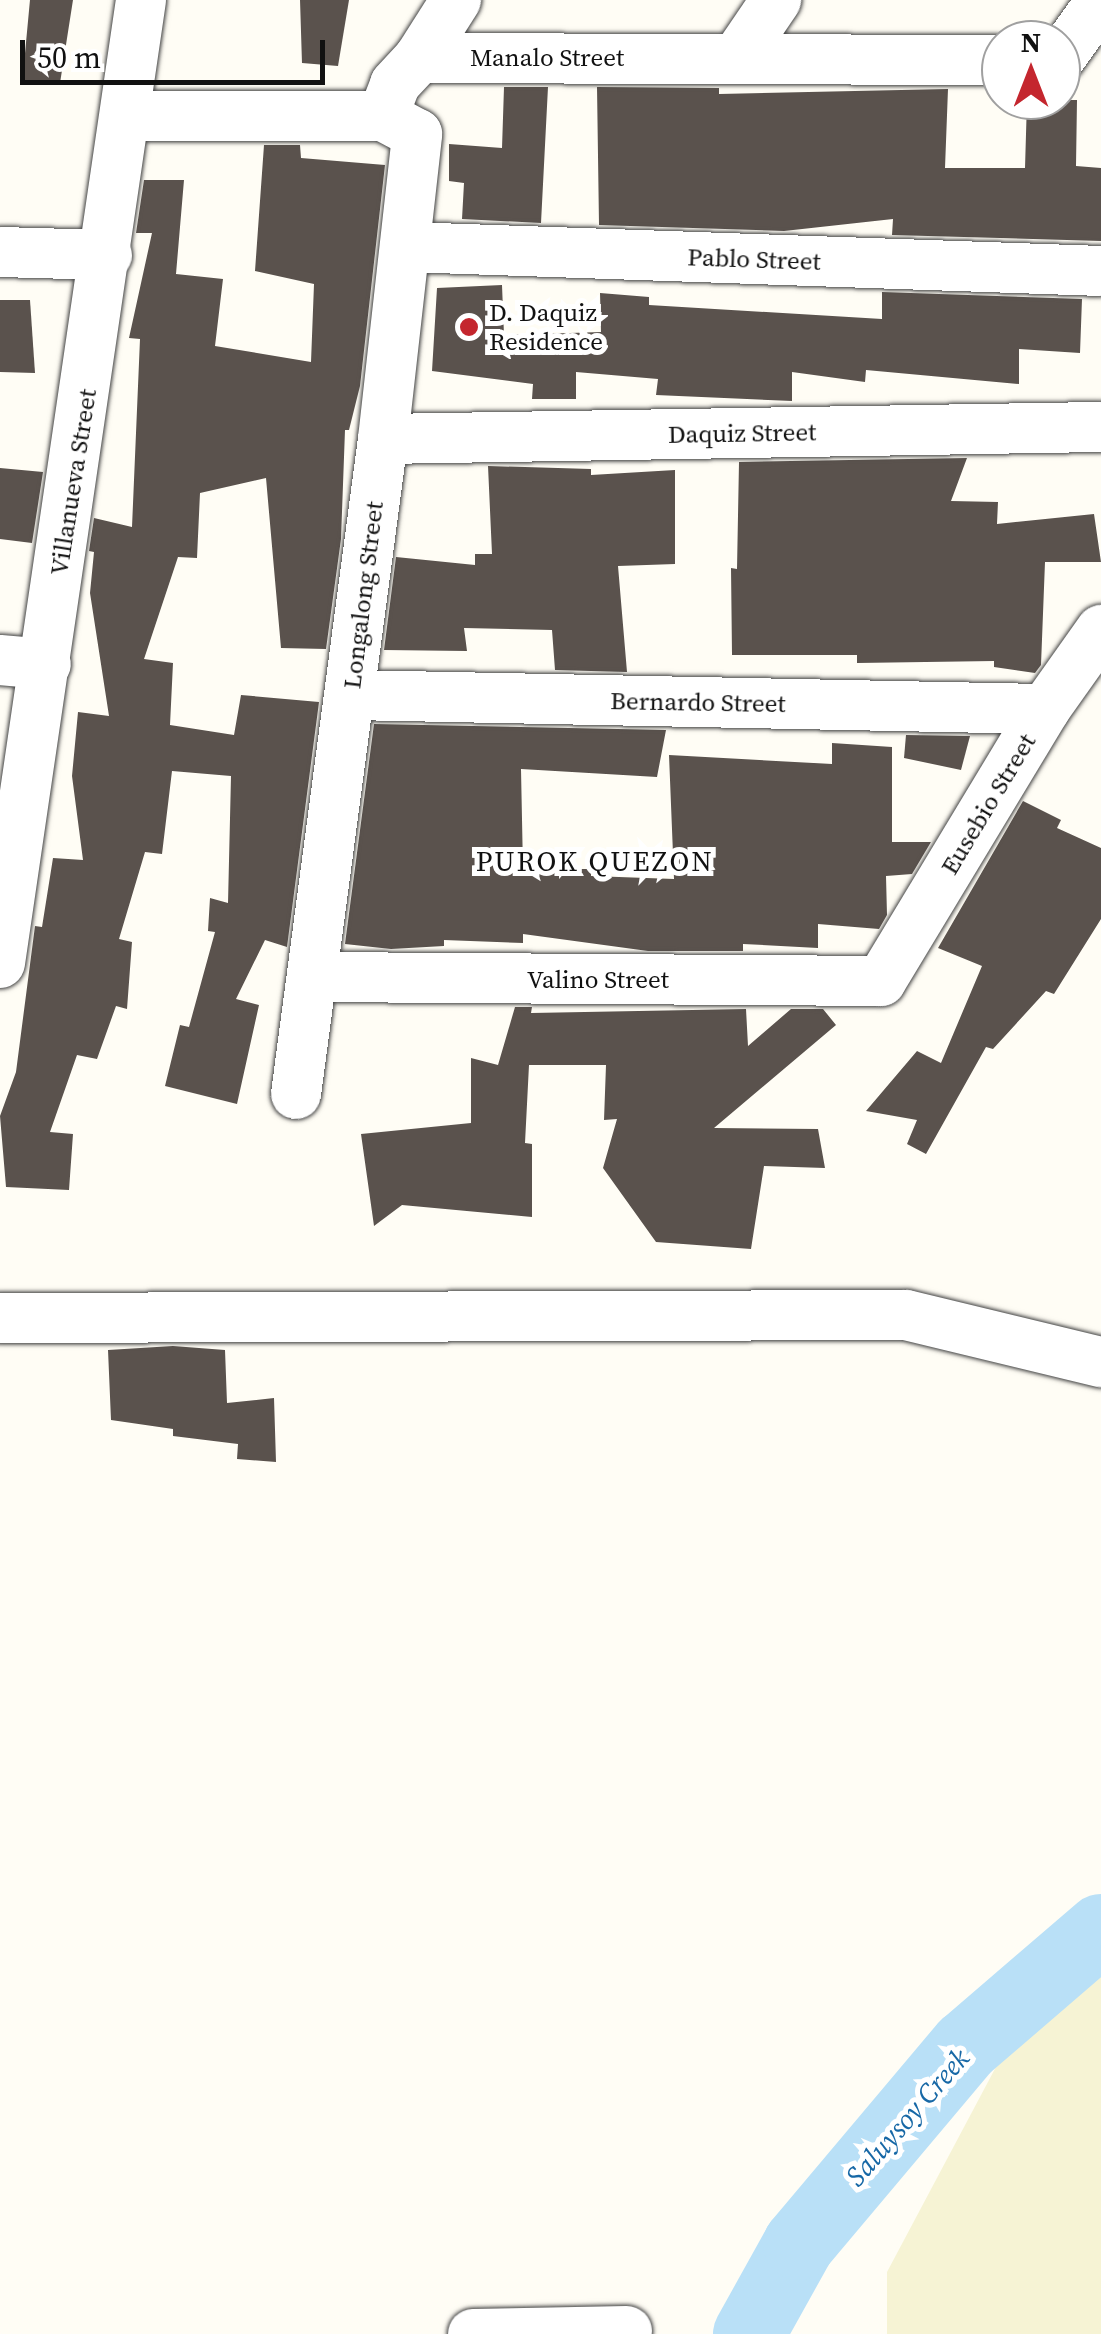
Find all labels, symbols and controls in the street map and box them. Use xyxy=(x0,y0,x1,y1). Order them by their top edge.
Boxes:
scale bar xyxy=(25,20,330,82)
north arrow xyxy=(981,20,1081,120)
text: N xyxy=(1021,23,1041,61)
text: 50 m xyxy=(37,37,101,78)
street label: Manalo Street xyxy=(470,42,624,72)
street label: Pablo Street xyxy=(687,242,821,276)
place label: D. Daquiz Residence xyxy=(489,298,603,357)
marker: D. Daquiz Residence xyxy=(458,316,480,338)
street label: Villanueva Street xyxy=(43,387,103,577)
street label: Daquiz Street xyxy=(668,417,816,449)
street label: Longalong Street xyxy=(337,500,389,690)
street label: Bernardo Street xyxy=(610,685,786,719)
street label: Eusebio Street xyxy=(934,728,1042,880)
district label: PUROK QUEZON xyxy=(476,844,714,878)
street label: Valino Street xyxy=(527,964,669,994)
water label: Saluysoy Creek xyxy=(838,2041,976,2193)

